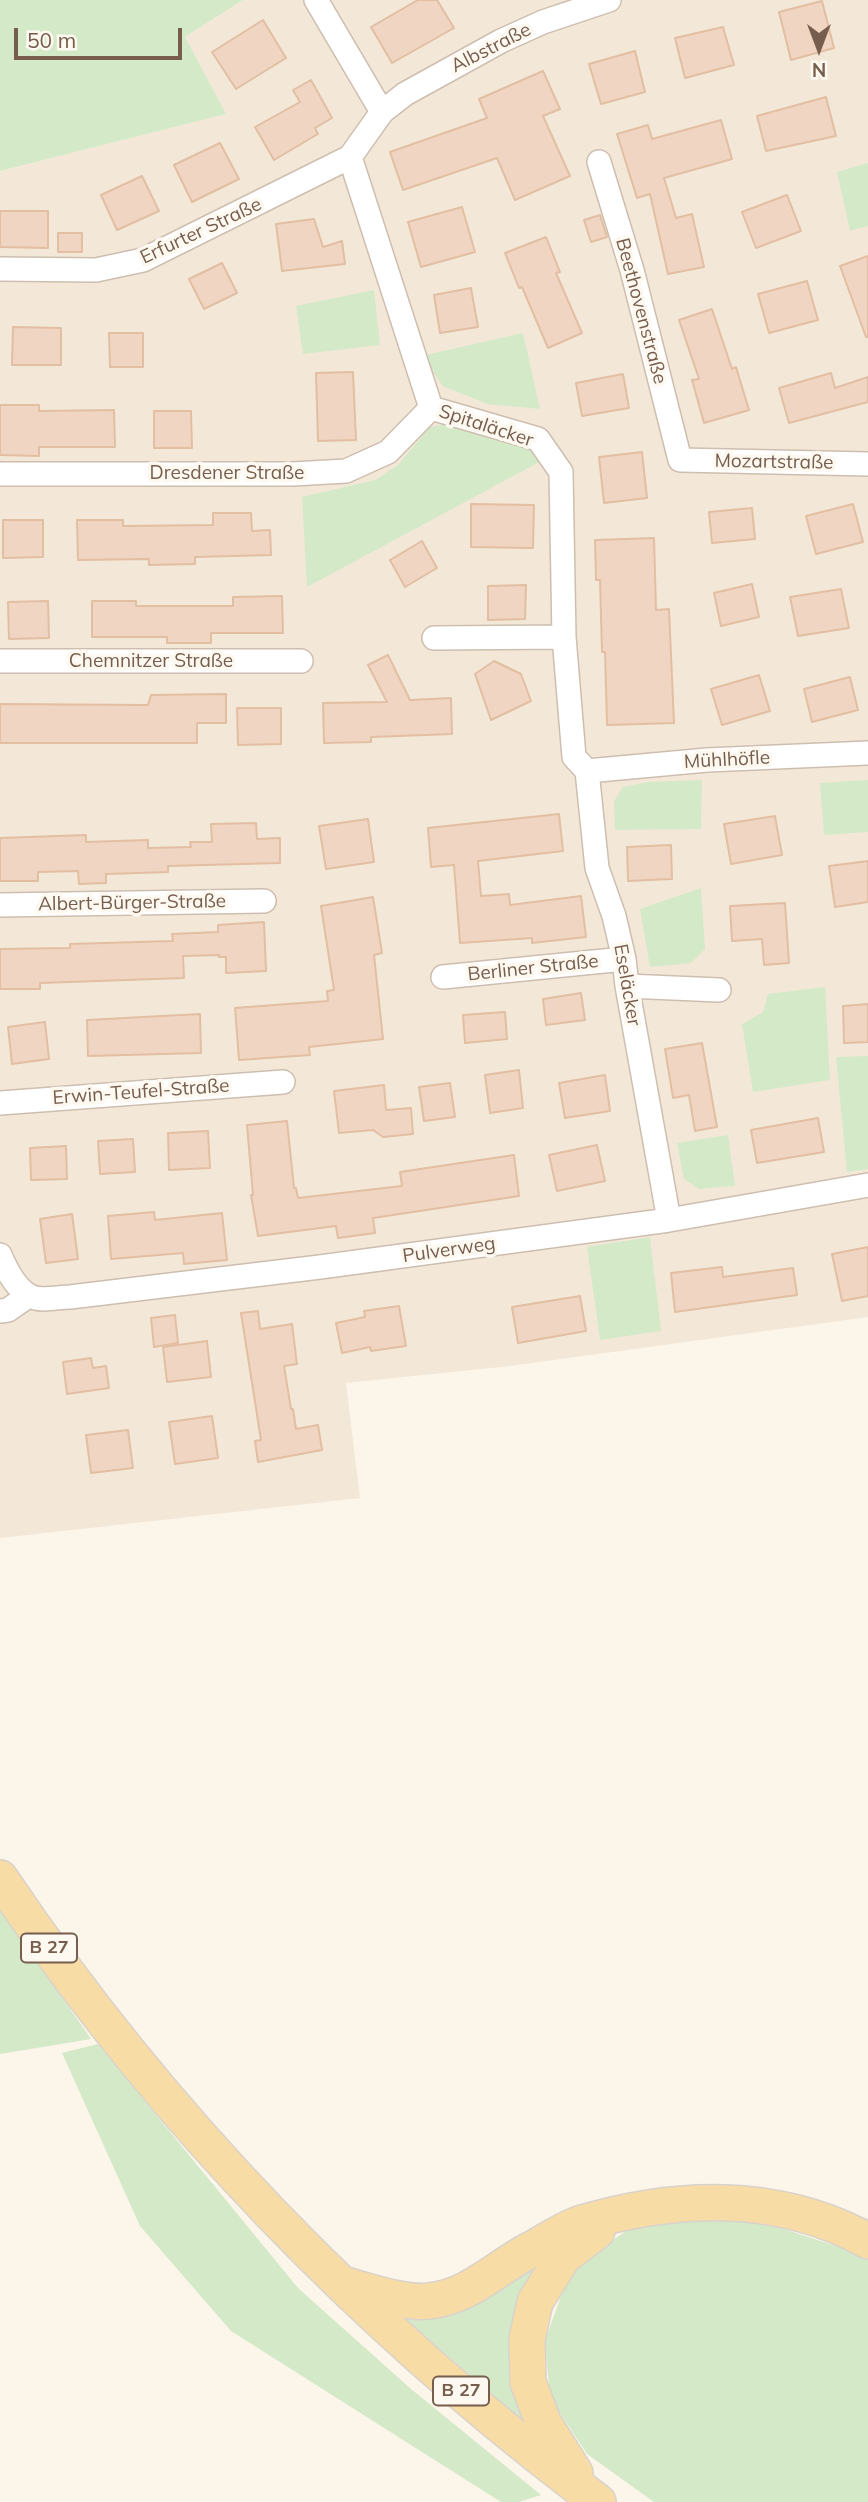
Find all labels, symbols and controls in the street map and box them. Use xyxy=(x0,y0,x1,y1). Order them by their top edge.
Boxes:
scale bar xyxy=(18,14,186,58)
north arrow xyxy=(784,14,854,84)
street label: Albstraße xyxy=(447,18,535,78)
text: 50 m xyxy=(27,27,76,53)
text: N xyxy=(812,58,826,82)
street label: Erfurter Straße xyxy=(137,193,265,269)
street label: Beethovenstraße xyxy=(611,236,671,386)
street label: Spitaläcker xyxy=(436,400,536,452)
street label: Mozartstraße xyxy=(714,450,834,474)
street label: Dresdener Straße xyxy=(150,462,304,484)
street label: Chemnitzer Straße xyxy=(69,650,233,672)
street label: Mühlhöfle xyxy=(683,746,771,774)
street label: Albert-Bürger-Straße xyxy=(38,890,226,916)
street label: Eseläcker xyxy=(609,942,645,1028)
street label: Berliner Straße xyxy=(466,950,600,986)
street label: Erwin-Teufel-Straße xyxy=(52,1074,230,1110)
street label: Pulverweg xyxy=(401,1232,497,1268)
road number: B 27 xyxy=(21,1934,77,1962)
road number: B 27 xyxy=(433,2376,489,2406)

